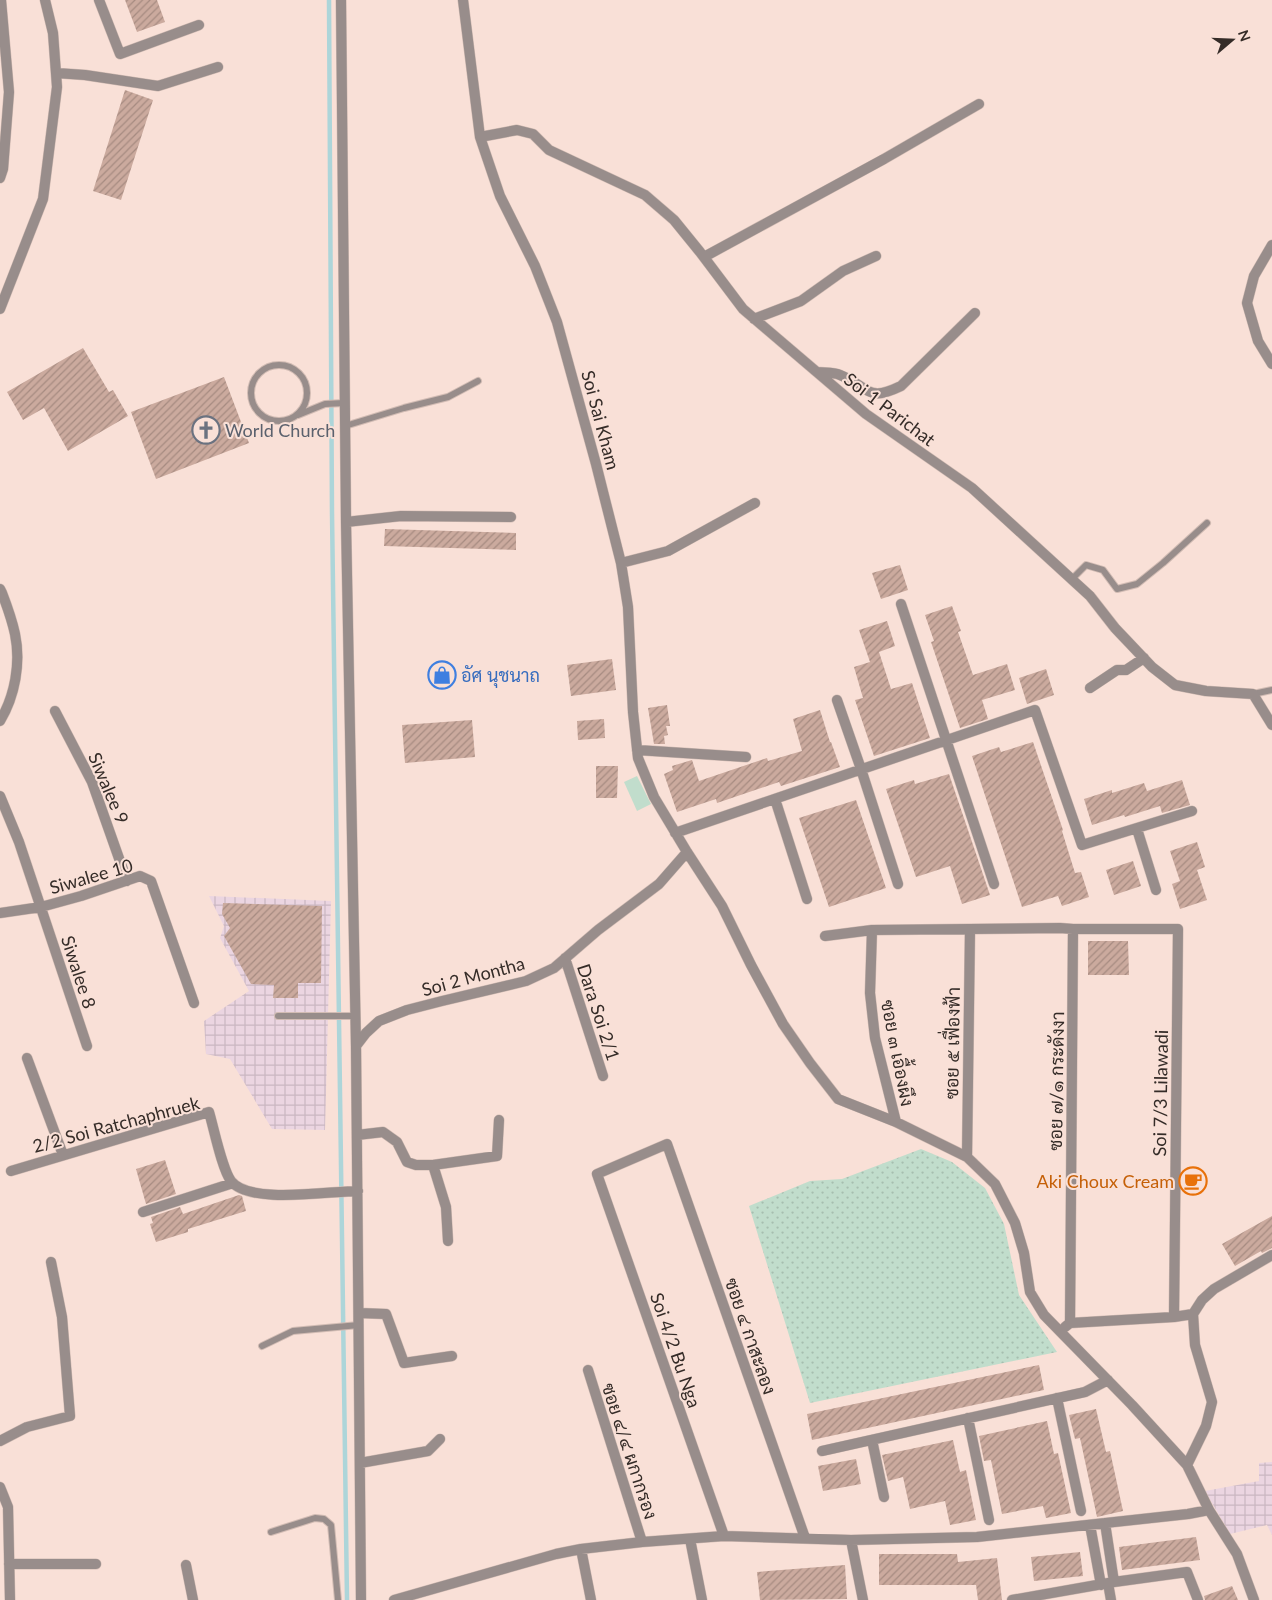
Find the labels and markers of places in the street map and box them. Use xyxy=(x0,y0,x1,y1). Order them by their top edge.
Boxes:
church icon: World Church xyxy=(191,415,221,445)
place label: World Church xyxy=(225,419,335,441)
shop icon: อัศ นุชนาถ xyxy=(427,660,457,690)
place label: อัศ นุชนาถ xyxy=(461,664,540,688)
cafe icon: Aki Choux Cream xyxy=(1178,1166,1208,1196)
place label: Aki Choux Cream xyxy=(1036,1170,1174,1192)

